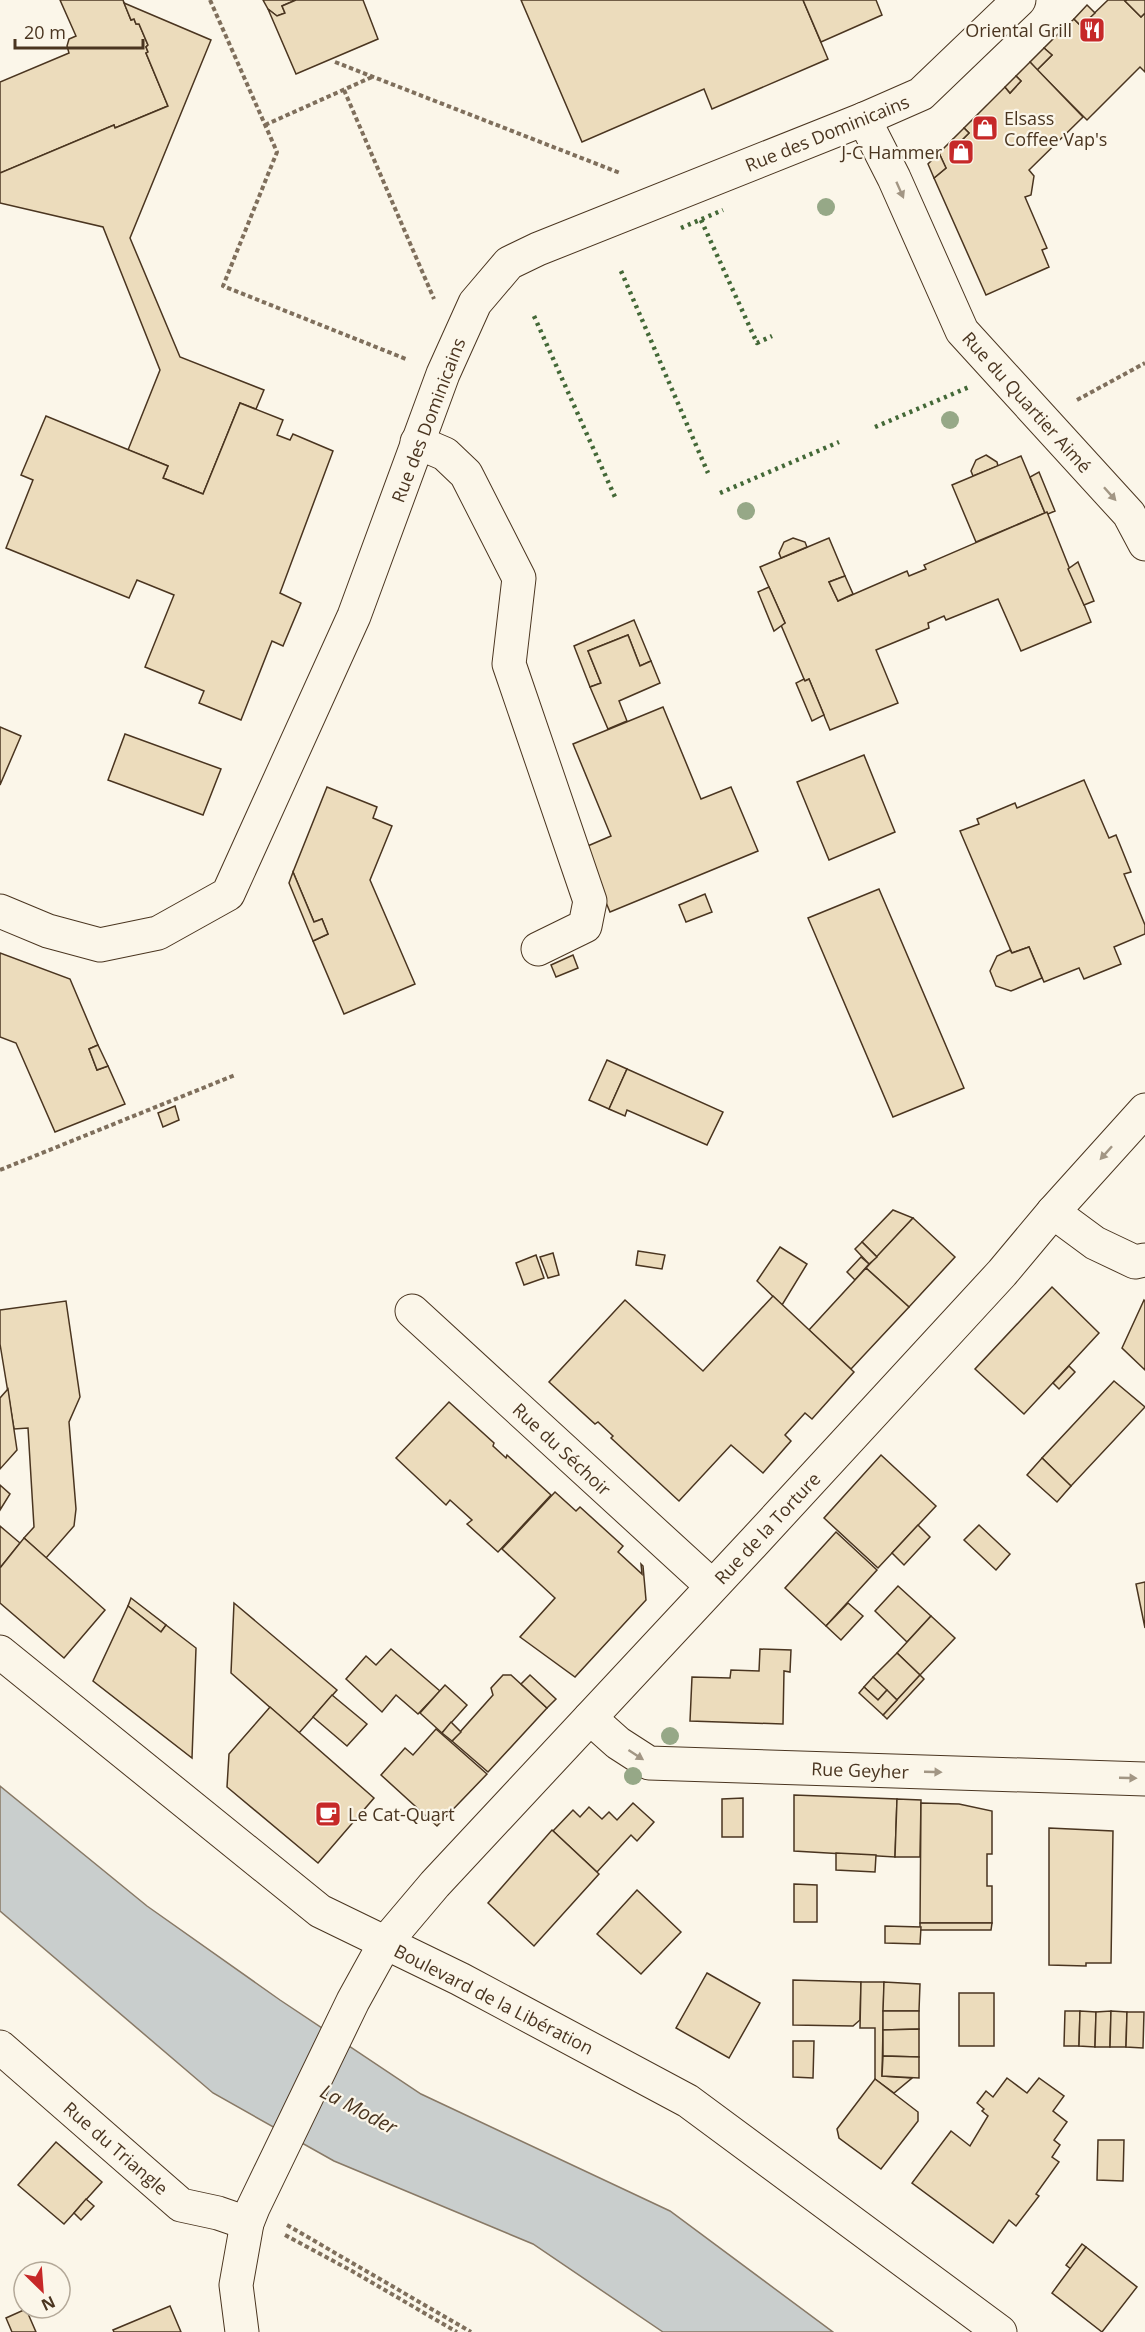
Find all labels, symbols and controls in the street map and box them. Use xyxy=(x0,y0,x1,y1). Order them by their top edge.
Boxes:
scale bar xyxy=(15,12,142,50)
restaurant icon: Oriental Grill xyxy=(1077,15,1107,45)
place label: Oriental Grill xyxy=(965,18,1072,42)
text: 20 m xyxy=(24,20,66,44)
street label: Rue des Dominicains xyxy=(741,89,913,177)
place label: Elsass Coffee Vap's xyxy=(1004,106,1107,151)
shop icon: Elsass Coffee Vap's xyxy=(970,113,1000,143)
shop icon: J-C Hammer xyxy=(946,137,976,167)
place label: J-C Hammer xyxy=(839,140,943,164)
one-way arrow xyxy=(895,182,904,199)
street label: Rue du Quartier Aimé xyxy=(957,326,1097,478)
street label: Rue des Dominicains xyxy=(385,334,471,506)
one-way arrow xyxy=(1103,486,1117,501)
one-way arrow xyxy=(1099,1146,1113,1161)
street label: Rue du Séchoir xyxy=(508,1397,617,1501)
street label: Rue de la Torture xyxy=(709,1467,825,1589)
one-way arrow xyxy=(628,1749,644,1760)
street label: Rue Geyher xyxy=(811,1756,910,1784)
one-way arrow xyxy=(924,1767,943,1777)
one-way arrow xyxy=(1119,1774,1138,1783)
cafe icon: Le Cat-Quart xyxy=(313,1799,343,1829)
place label: Le Cat-Quart xyxy=(348,1802,455,1826)
street label: Boulevard de la Libération xyxy=(390,1938,598,2060)
water label: La Moder xyxy=(316,2077,403,2141)
street label: Rue du Triangle xyxy=(59,2096,173,2200)
north arrow xyxy=(12,2260,72,2320)
text: N xyxy=(38,2291,59,2316)

